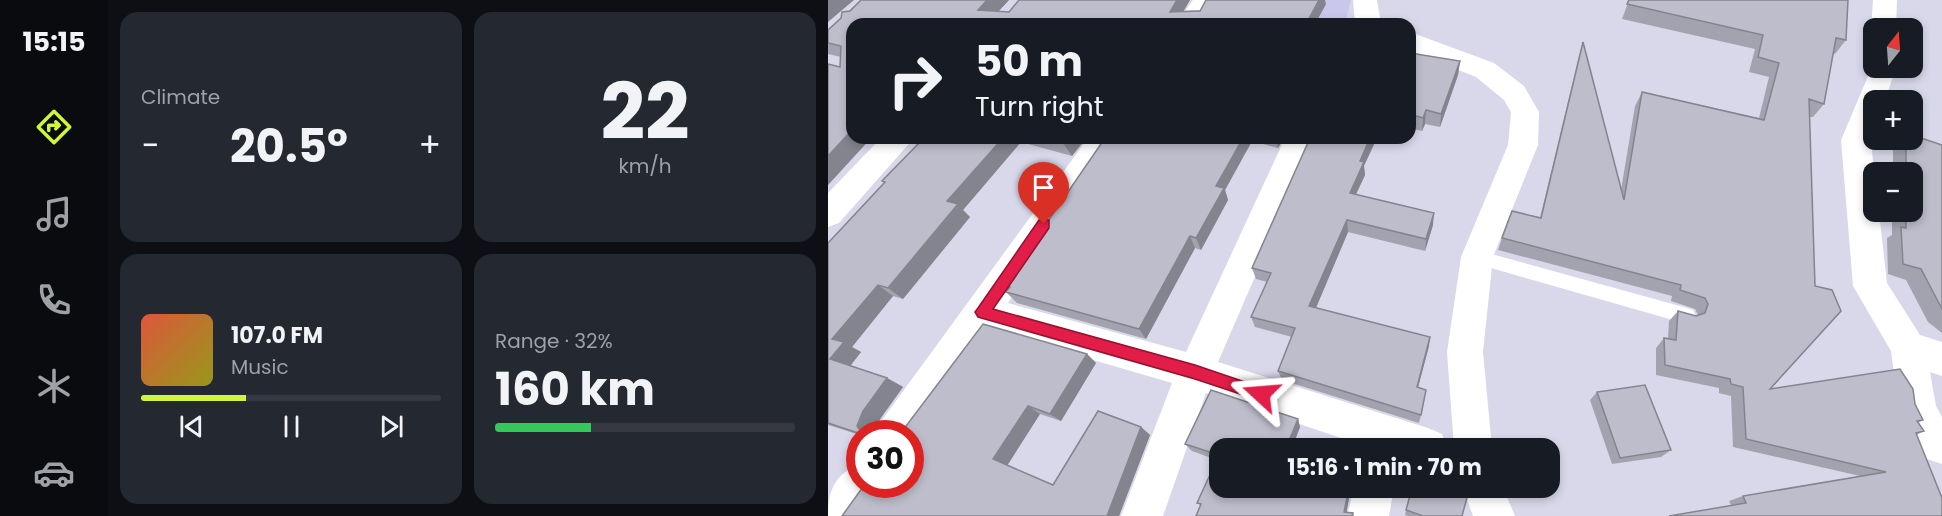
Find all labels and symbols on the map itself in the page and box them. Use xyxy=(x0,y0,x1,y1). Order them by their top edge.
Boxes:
north arrow xyxy=(1863,18,1923,78)
pin xyxy=(1018,162,1069,224)
position arrow xyxy=(1229,362,1293,426)
speed limit sign: 30 xyxy=(846,420,924,498)

